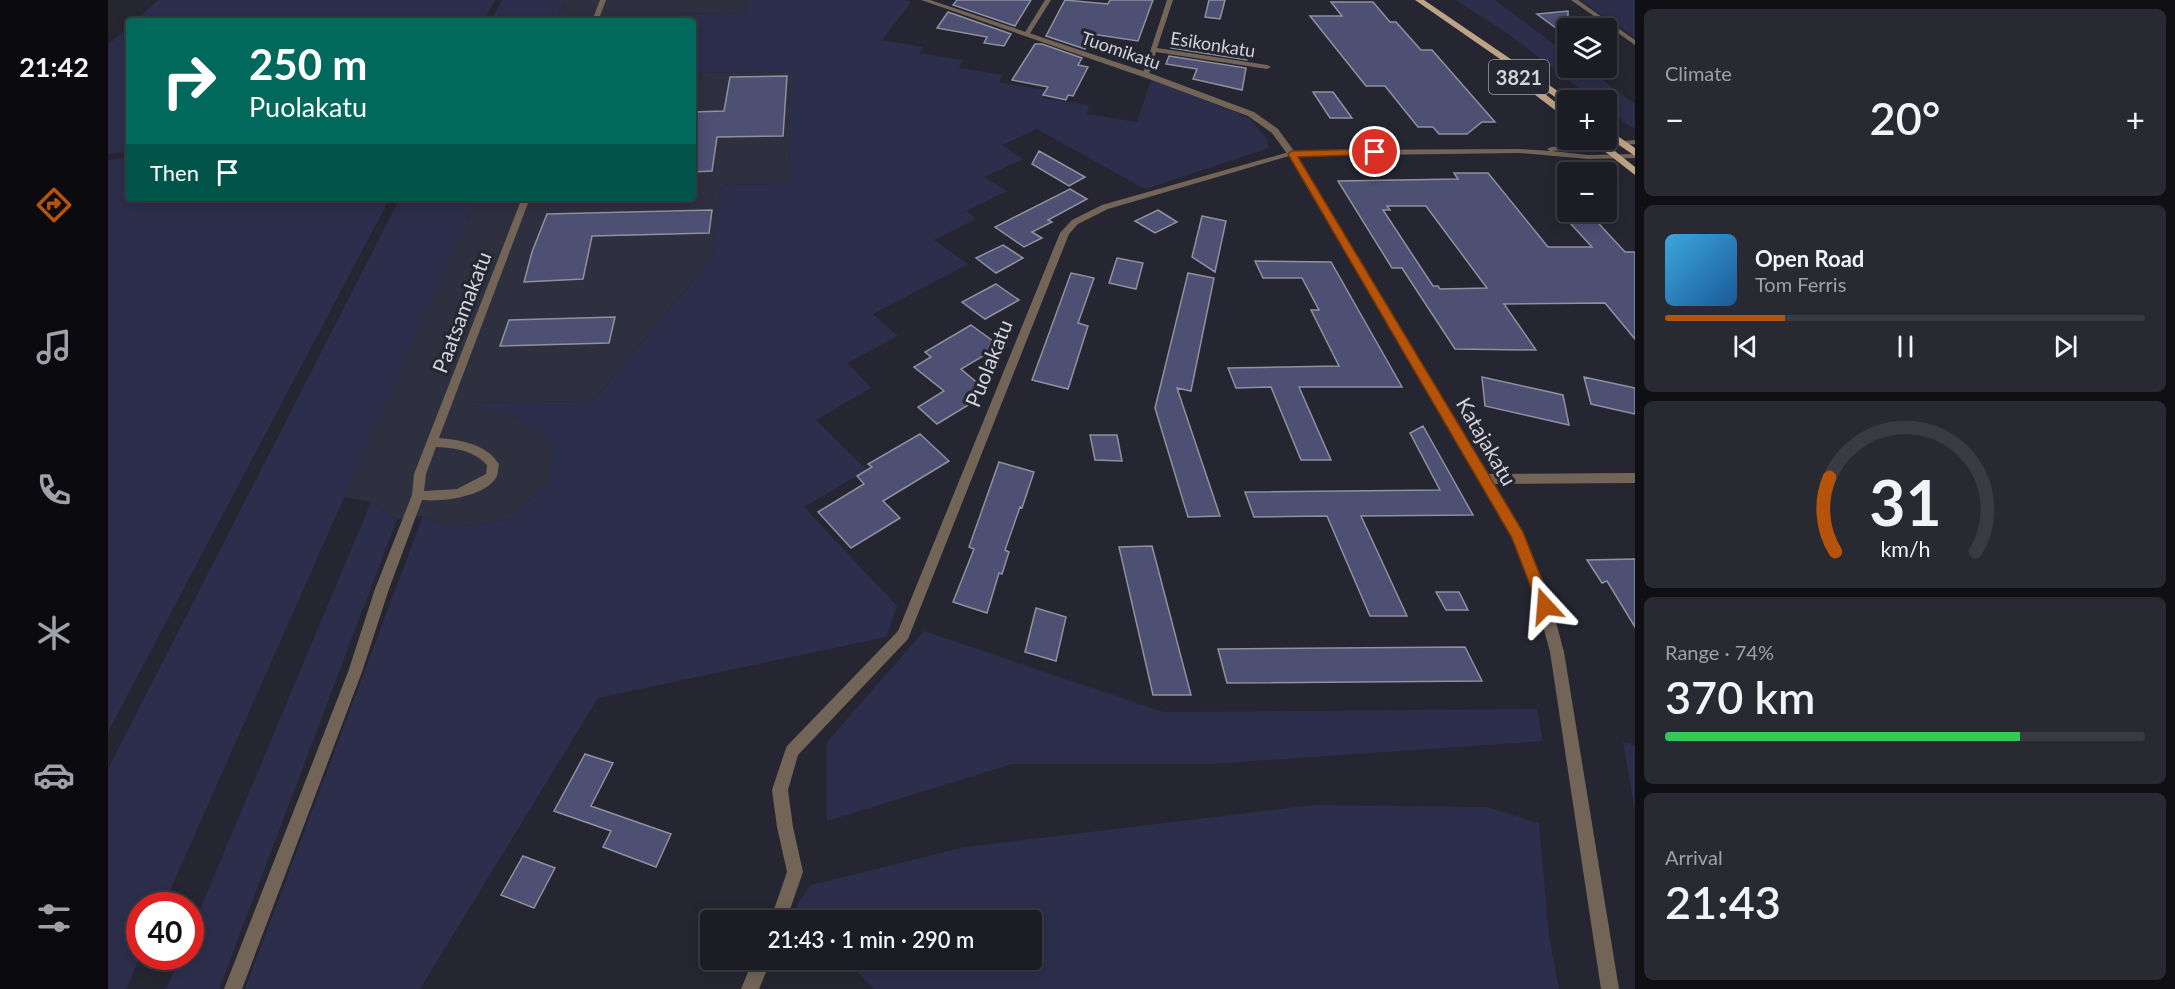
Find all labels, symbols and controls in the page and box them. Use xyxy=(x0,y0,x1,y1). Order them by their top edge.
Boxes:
map controls xyxy=(1557,18,1617,222)
button: layers xyxy=(1557,18,1617,78)
street label: Tuomikatu xyxy=(1078,26,1164,74)
street label: Esikonkatu xyxy=(1169,26,1257,62)
text: 250 m xyxy=(249,39,367,89)
icon: right xyxy=(150,42,228,120)
text: 21:42 xyxy=(19,50,89,83)
road number: 3821 xyxy=(1489,60,1549,94)
text: Climate xyxy=(1665,61,1732,85)
text: Puolakatu xyxy=(249,90,367,123)
button: + xyxy=(1557,90,1617,150)
text: 20° xyxy=(1870,91,1940,145)
text: − xyxy=(1665,99,1684,139)
text: + xyxy=(2126,99,2145,139)
pin xyxy=(1349,126,1400,177)
icon: arrive xyxy=(1358,135,1391,168)
icon: arrive xyxy=(211,156,244,189)
text: Then xyxy=(150,159,199,186)
button: − xyxy=(1557,162,1617,222)
icon: directions xyxy=(33,184,75,226)
text: Open Road xyxy=(1755,245,1864,272)
street label: Paatsamakatu xyxy=(426,248,496,376)
text: Tom Ferris xyxy=(1755,272,1846,296)
street label: Puolakatu xyxy=(959,316,1017,410)
icon: music xyxy=(33,326,75,368)
icon: previous xyxy=(1729,330,1762,363)
icon: pause xyxy=(1889,330,1922,363)
icon: next xyxy=(2049,330,2082,363)
street label: Katajakatu xyxy=(1452,392,1522,490)
text: 31 xyxy=(1869,464,1941,539)
icon: phone xyxy=(33,469,75,511)
text: km/h xyxy=(1880,536,1930,562)
position arrow xyxy=(1513,574,1577,638)
icon: climate xyxy=(33,612,75,654)
text: Range · 74% xyxy=(1665,640,1774,664)
text: 370 km xyxy=(1665,670,1815,724)
icon: car xyxy=(33,754,75,796)
text: Arrival xyxy=(1665,845,1723,869)
text: 21:43 xyxy=(1665,875,1781,929)
speed limit sign: 40 xyxy=(126,892,204,970)
icon: filters xyxy=(33,897,75,939)
text: 21:43 · 1 min · 290 m xyxy=(768,926,974,953)

